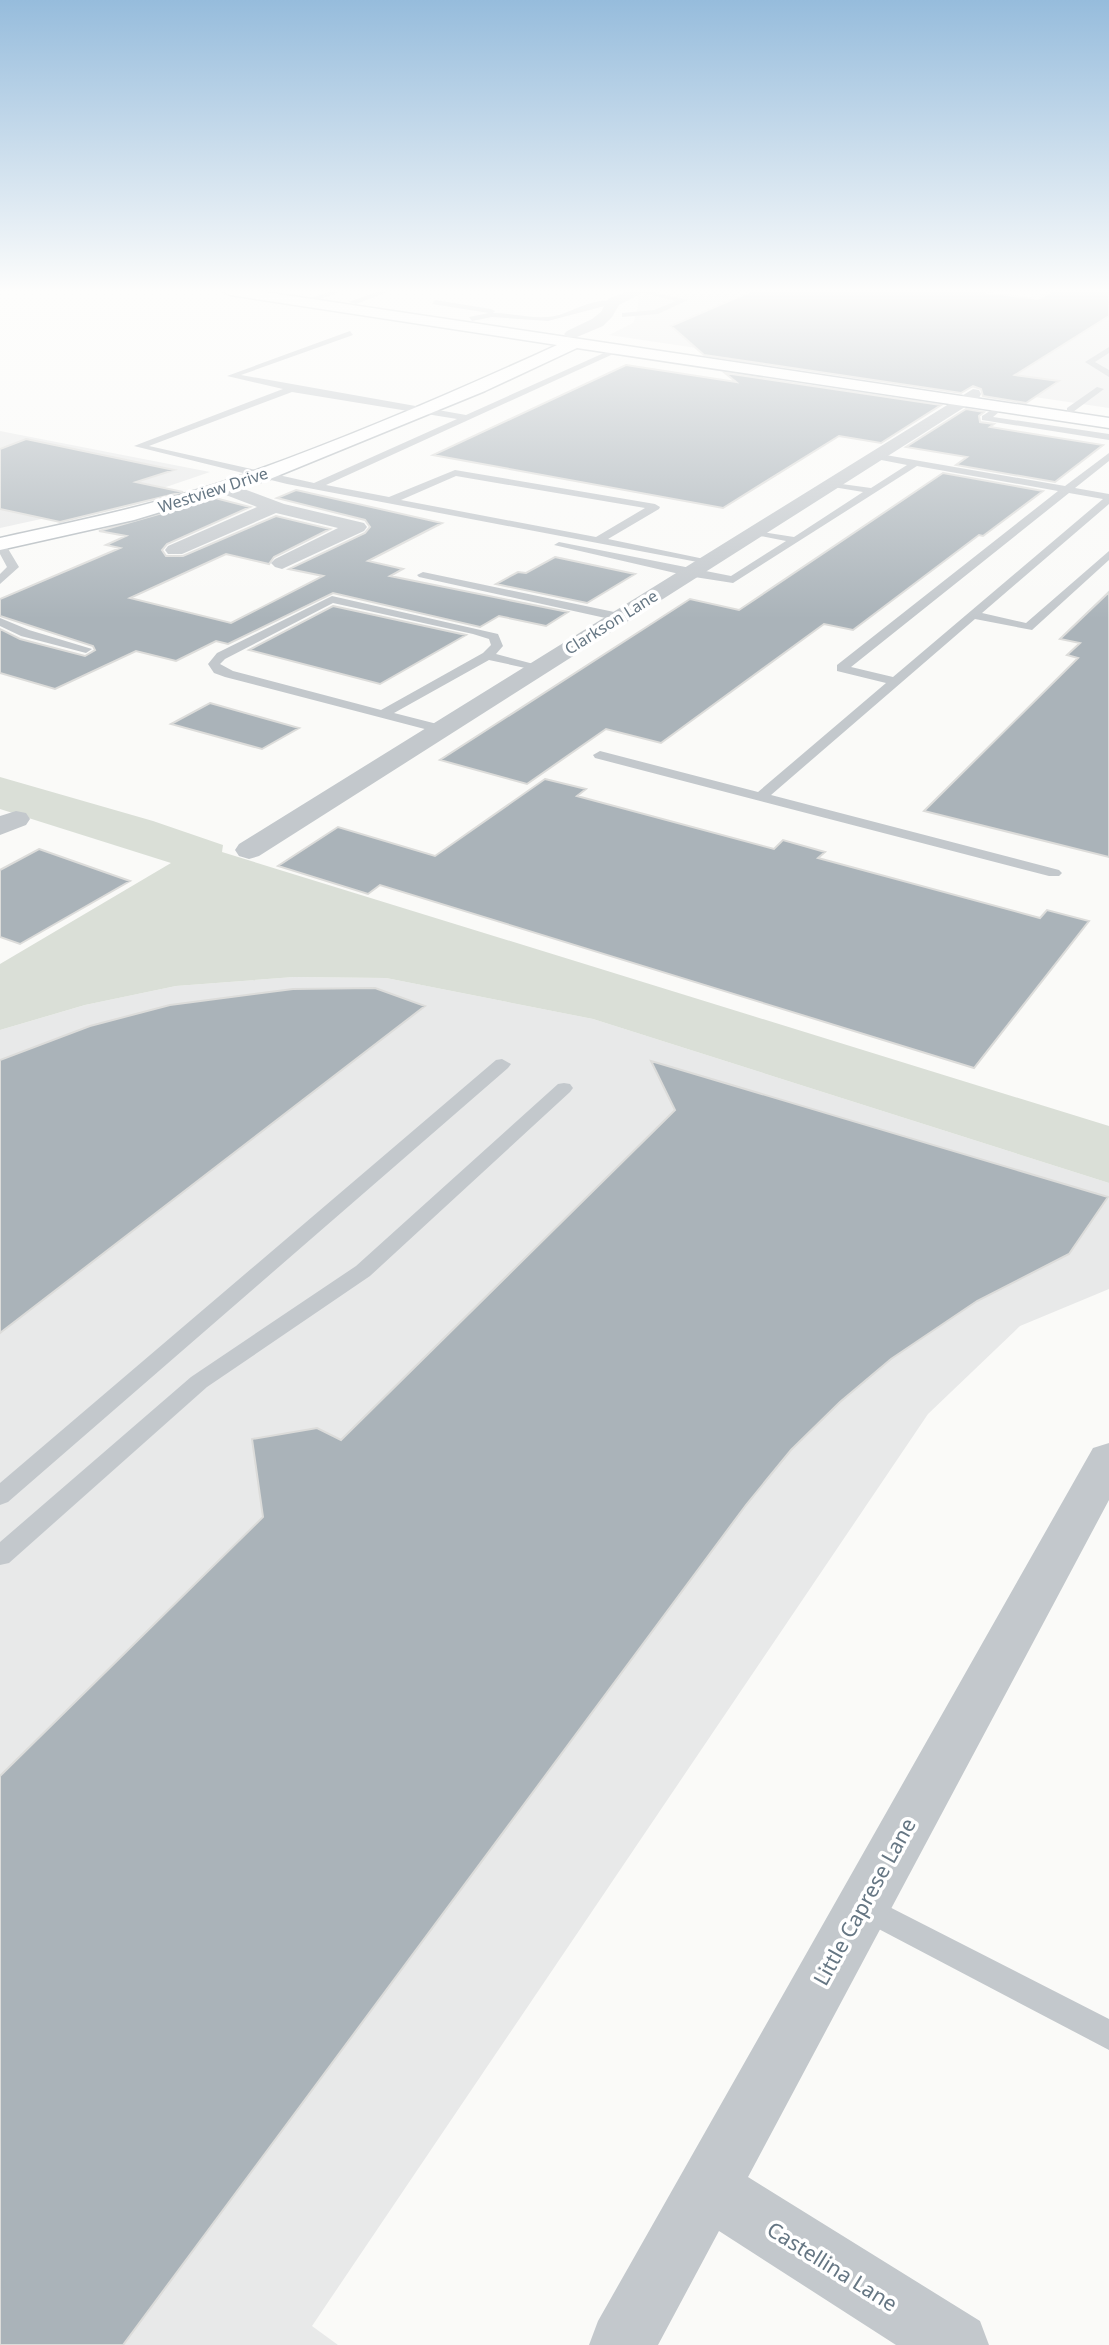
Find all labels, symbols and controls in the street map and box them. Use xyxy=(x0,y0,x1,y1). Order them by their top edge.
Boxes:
street label: Westview Drive xyxy=(155,462,271,518)
street label: Clarkson Lane xyxy=(560,585,662,659)
street label: Little Caprese Lane xyxy=(806,1813,922,1990)
street label: Castellina Lane xyxy=(762,2215,903,2317)

